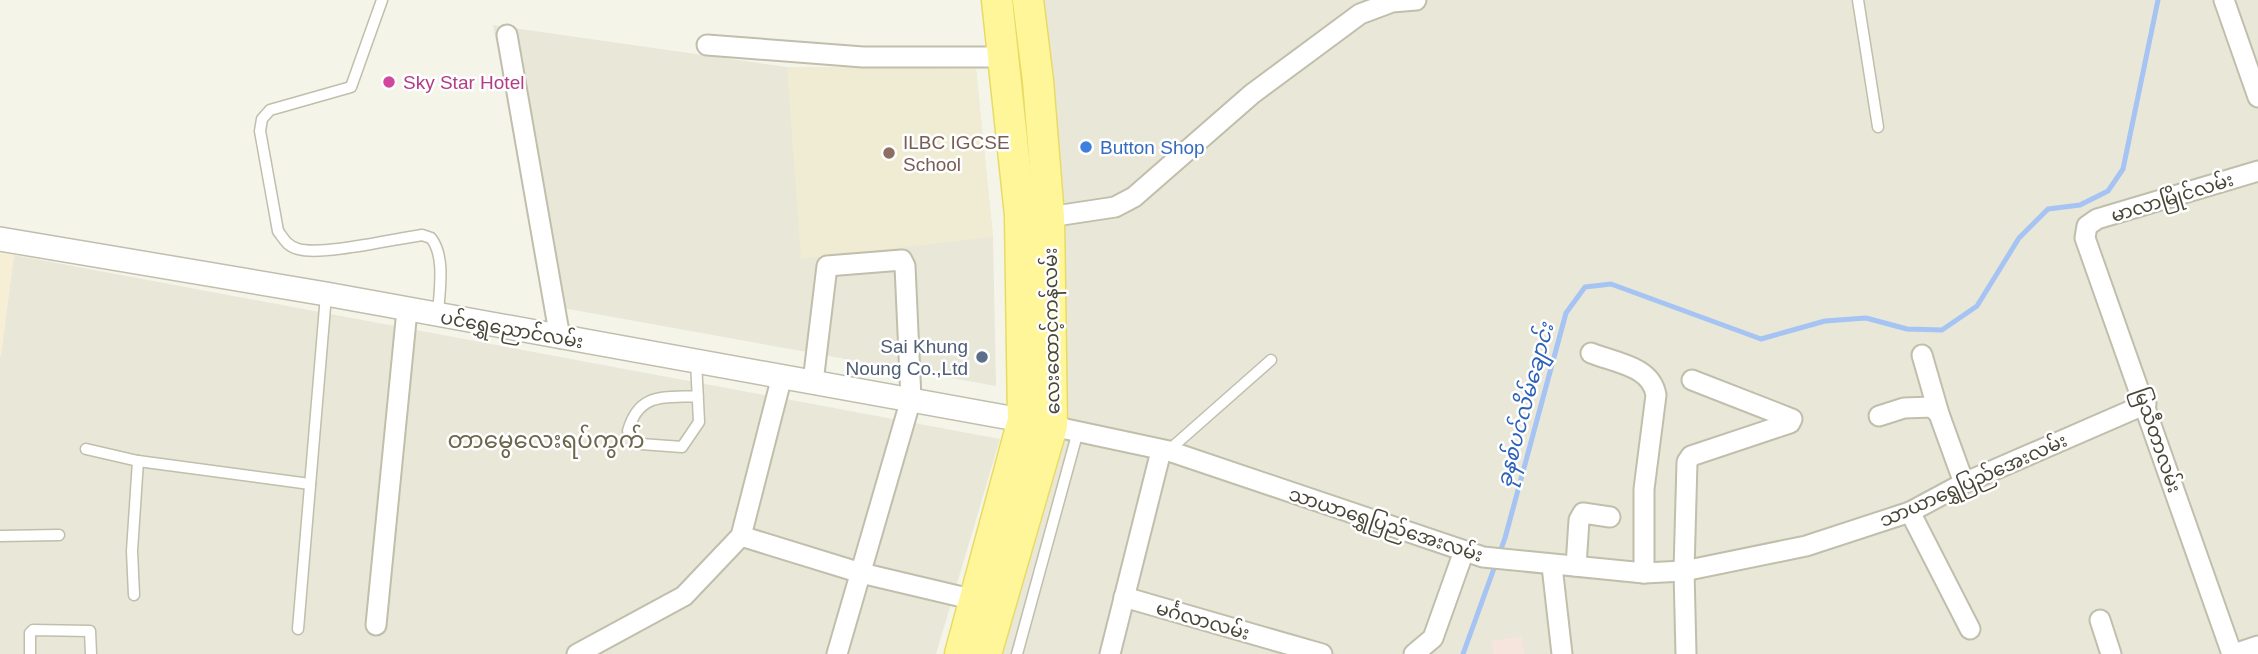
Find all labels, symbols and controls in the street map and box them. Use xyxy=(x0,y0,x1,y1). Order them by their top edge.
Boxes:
place label: Sky Star Hotel xyxy=(403,72,524,93)
marker: Sky Star Hotel xyxy=(381,74,397,90)
place label: ILBC IGCSE School xyxy=(903,132,1010,175)
place label: Button Shop xyxy=(1100,137,1205,158)
marker: Button Shop xyxy=(1078,139,1094,155)
marker: ILBC IGCSE School xyxy=(881,145,897,161)
street label: မာလာမြိုင်လမ်း xyxy=(2107,165,2237,231)
street label: လေးထောင့်ကန်လမ်း xyxy=(1036,247,1068,415)
street label: ပင်ရွှေညောင်လမ်း xyxy=(438,303,586,357)
water label: ခုနစ်ပင်လိမ်ချောင်း xyxy=(1489,318,1564,491)
place label: Sai Khung Noung Co.,Ltd xyxy=(845,336,968,379)
marker: Sai Khung Noung Co.,Ltd xyxy=(974,349,990,365)
street label: မြသီတာလမ်း xyxy=(2125,384,2189,497)
district label: တာမွေလေးရပ်ကွက် xyxy=(447,424,645,459)
street label: သာယာရွှေပြည်အေးလမ်း xyxy=(1875,426,2072,536)
street label: သာယာရွှေပြည်အေးလမ်း xyxy=(1285,479,1487,571)
street label: မင်္ဂလာလမ်း xyxy=(1154,593,1253,644)

